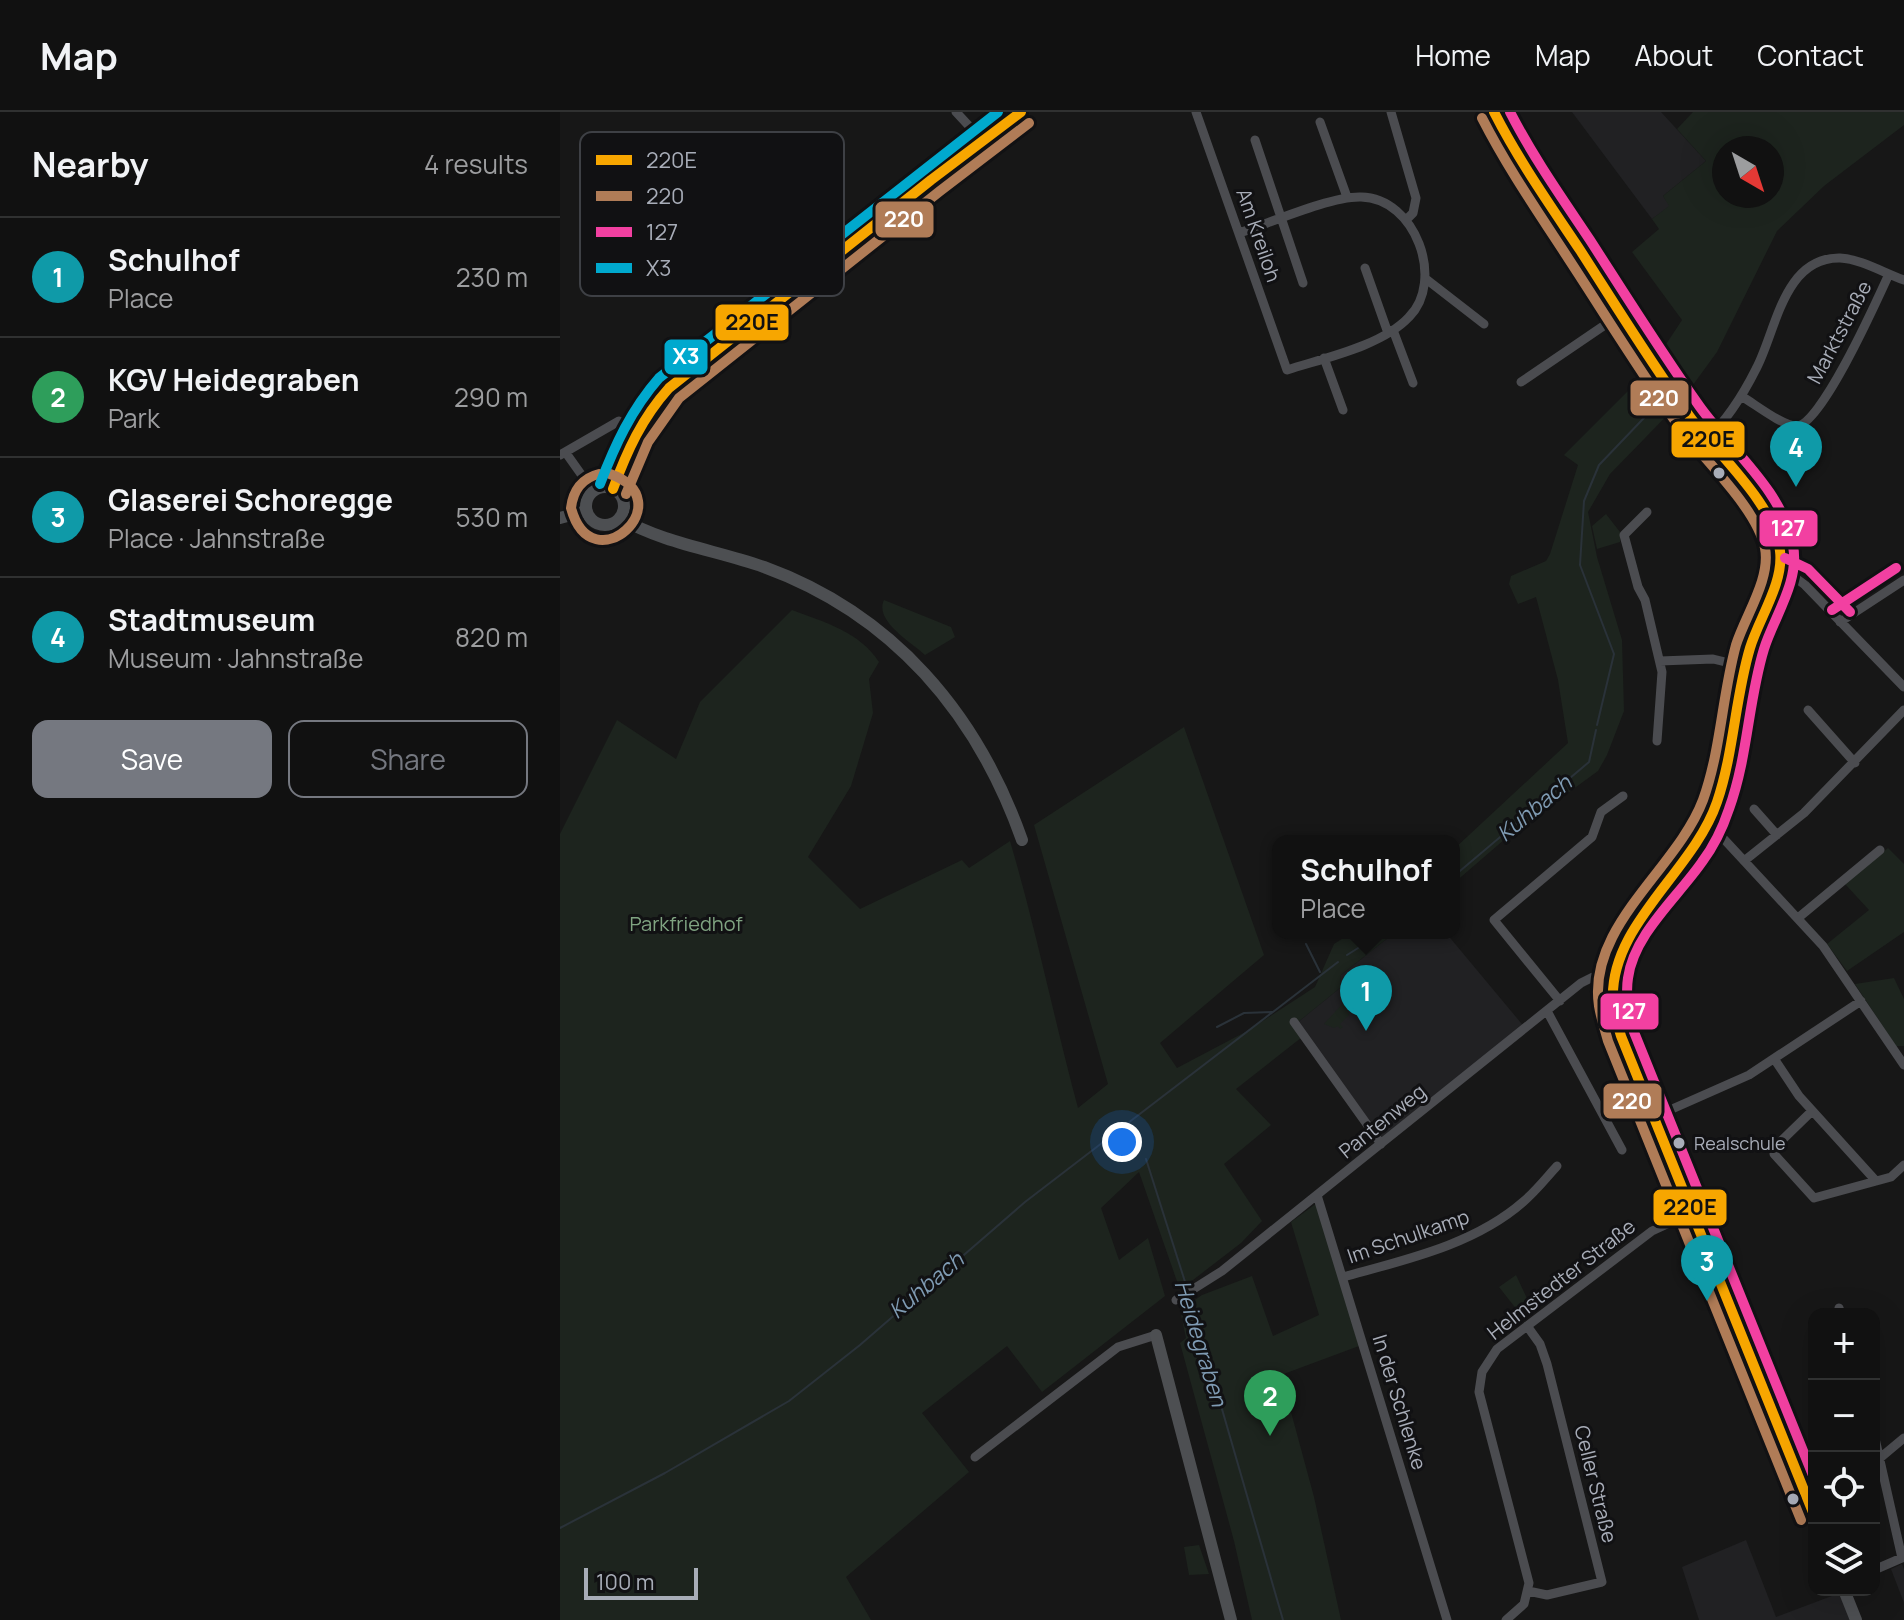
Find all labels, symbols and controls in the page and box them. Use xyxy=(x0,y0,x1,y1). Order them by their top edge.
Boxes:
text: Map xyxy=(40,29,118,81)
text: Home xyxy=(1415,36,1491,74)
text: Map xyxy=(1535,36,1591,74)
text: About xyxy=(1635,36,1713,74)
text: Contact xyxy=(1757,36,1864,74)
legend xyxy=(580,132,844,296)
north arrow xyxy=(1712,136,1784,208)
text: Nearby xyxy=(32,141,148,187)
text: 220E xyxy=(646,145,697,175)
text: 4 results xyxy=(424,146,528,182)
text: 220 xyxy=(646,181,685,211)
street label: Am Kreiloh xyxy=(1230,185,1288,285)
line badge: 220 xyxy=(874,200,935,239)
text: 220 xyxy=(884,204,924,234)
text: 127 xyxy=(646,217,678,247)
text: Schulhof xyxy=(108,239,240,280)
text: X3 xyxy=(646,253,672,283)
text: 1 xyxy=(52,259,64,295)
text: 230 m xyxy=(456,259,528,295)
street label: Marktstraße xyxy=(1801,276,1877,388)
text: Place xyxy=(108,280,173,316)
line badge: 220E xyxy=(714,303,790,342)
text: 220E xyxy=(725,307,779,337)
line badge: X3 xyxy=(663,338,709,376)
text: X3 xyxy=(672,341,700,371)
text: KGV Heidegraben xyxy=(108,359,359,400)
text: 2 xyxy=(50,379,66,415)
text: 290 m xyxy=(454,379,528,415)
line badge: 220 xyxy=(1629,379,1690,417)
text: 220 xyxy=(1639,383,1679,413)
text: Park xyxy=(108,400,160,436)
line badge: 220E xyxy=(1670,420,1746,459)
pin: 4 xyxy=(1770,421,1822,487)
text: 220E xyxy=(1681,424,1735,454)
unlabelled marker xyxy=(1711,465,1727,481)
text: Glaserei Schoregge xyxy=(108,479,393,520)
text: 3 xyxy=(50,499,66,535)
text: 530 m xyxy=(455,499,528,535)
line badge: 127 xyxy=(1758,509,1819,548)
text: 127 xyxy=(1771,513,1805,543)
text: Place · Jahnstraße xyxy=(108,520,325,556)
text: Stadtmuseum xyxy=(108,599,315,640)
text: 4 xyxy=(50,619,66,655)
text: 820 m xyxy=(455,619,528,655)
text: Museum · Jahnstraße xyxy=(108,640,363,676)
button: Save xyxy=(32,720,272,798)
button: Share xyxy=(288,720,528,798)
water label: Kuhbach xyxy=(1490,767,1578,848)
popup xyxy=(1272,835,1460,939)
text: Schulhof xyxy=(1300,849,1432,890)
text: Place xyxy=(1300,890,1366,926)
park label: Parkfriedhof xyxy=(629,910,743,937)
pin: 1 xyxy=(1340,965,1392,1031)
line badge: 127 xyxy=(1599,992,1660,1031)
text: 127 xyxy=(1612,996,1646,1026)
street label: Pantenweg xyxy=(1333,1078,1431,1164)
line badge: 220 xyxy=(1602,1082,1663,1120)
text: 220 xyxy=(1612,1086,1652,1116)
your location xyxy=(1102,1122,1142,1162)
place label: Realschule xyxy=(1694,1131,1785,1155)
marker: Realschule xyxy=(1671,1135,1687,1151)
line badge: 220E xyxy=(1652,1188,1728,1227)
text: 220E xyxy=(1663,1192,1717,1222)
street label: Im Schulkamp xyxy=(1343,1202,1473,1269)
street label: Helmstedter Straße xyxy=(1481,1213,1641,1345)
pin: 3 xyxy=(1681,1235,1733,1301)
water label: Kuhbach xyxy=(882,1244,970,1325)
water label: Heidegraben xyxy=(1168,1276,1235,1411)
map controls xyxy=(1808,1308,1880,1596)
button: + xyxy=(1808,1308,1880,1380)
street label: In der Schlenke xyxy=(1367,1331,1433,1473)
pin: 2 xyxy=(1244,1370,1296,1436)
button: − xyxy=(1808,1380,1880,1452)
street label: Celler Straße xyxy=(1568,1422,1624,1546)
button: locate xyxy=(1808,1452,1880,1524)
unlabelled marker xyxy=(1785,1491,1801,1507)
button: layers xyxy=(1808,1524,1880,1596)
scale bar xyxy=(584,1564,698,1600)
text: 100 m xyxy=(596,1567,654,1597)

